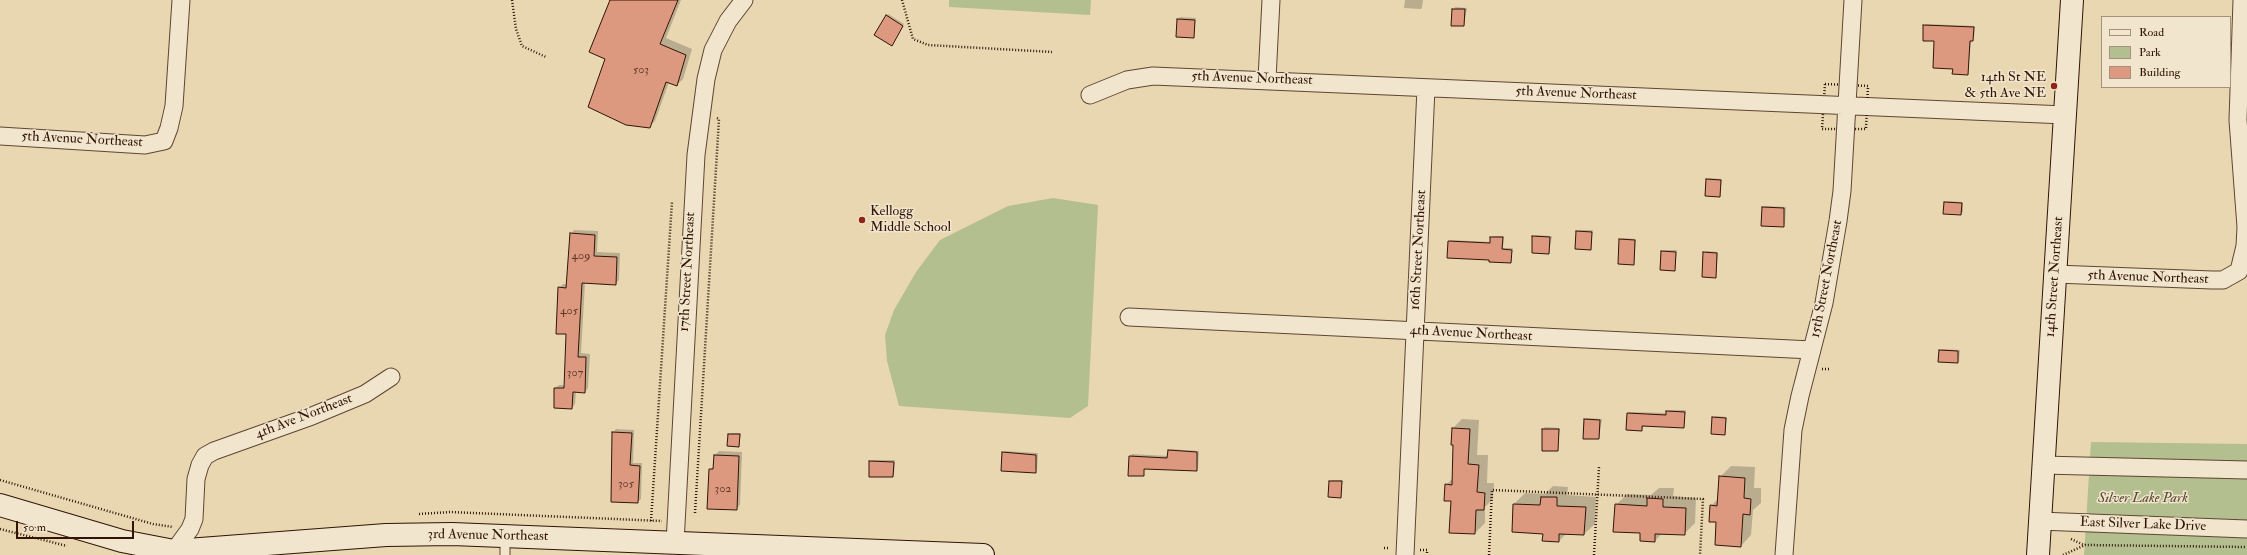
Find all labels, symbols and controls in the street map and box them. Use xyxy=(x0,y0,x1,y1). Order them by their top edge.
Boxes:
legend xyxy=(2101,16,2231,88)
text: Road xyxy=(2139,25,2164,40)
text: Park xyxy=(2139,45,2161,60)
house number: 503 xyxy=(633,63,649,77)
text: Building xyxy=(2139,65,2180,80)
street label: 5th Avenue Northeast xyxy=(1191,68,1313,90)
place label: 14th St NE & 5th Ave NE xyxy=(1964,70,2046,102)
marker: 14th St NE & 5th Ave NE xyxy=(2049,81,2059,91)
street label: 5th Avenue Northeast xyxy=(1515,83,1637,105)
street label: 5th Avenue Northeast xyxy=(21,128,143,152)
street label: 16th Street Northeast xyxy=(1407,189,1431,311)
place label: Kellogg Middle School xyxy=(870,204,951,236)
street label: 17th Street Northeast xyxy=(676,212,700,332)
marker: Kellogg Middle School xyxy=(857,215,867,225)
street label: 14th Street Northeast xyxy=(2042,216,2068,338)
street label: 15th Street Northeast xyxy=(1807,219,1847,339)
house number: 409 xyxy=(572,249,590,263)
street label: 5th Avenue Northeast xyxy=(2087,267,2209,289)
house number: 405 xyxy=(560,304,578,318)
street label: 4th Avenue Northeast xyxy=(1409,322,1533,346)
house number: 307 xyxy=(567,366,583,380)
street label: 4th Ave Northeast xyxy=(253,391,355,443)
house number: 305 xyxy=(618,477,634,491)
house number: 302 xyxy=(715,482,731,496)
park label: Silver Lake Park xyxy=(2098,491,2188,507)
scale bar xyxy=(18,513,136,539)
street label: East Silver Lake Drive xyxy=(2080,514,2206,536)
text: 50 m xyxy=(23,520,46,535)
street label: 3rd Avenue Northeast xyxy=(427,527,549,545)

